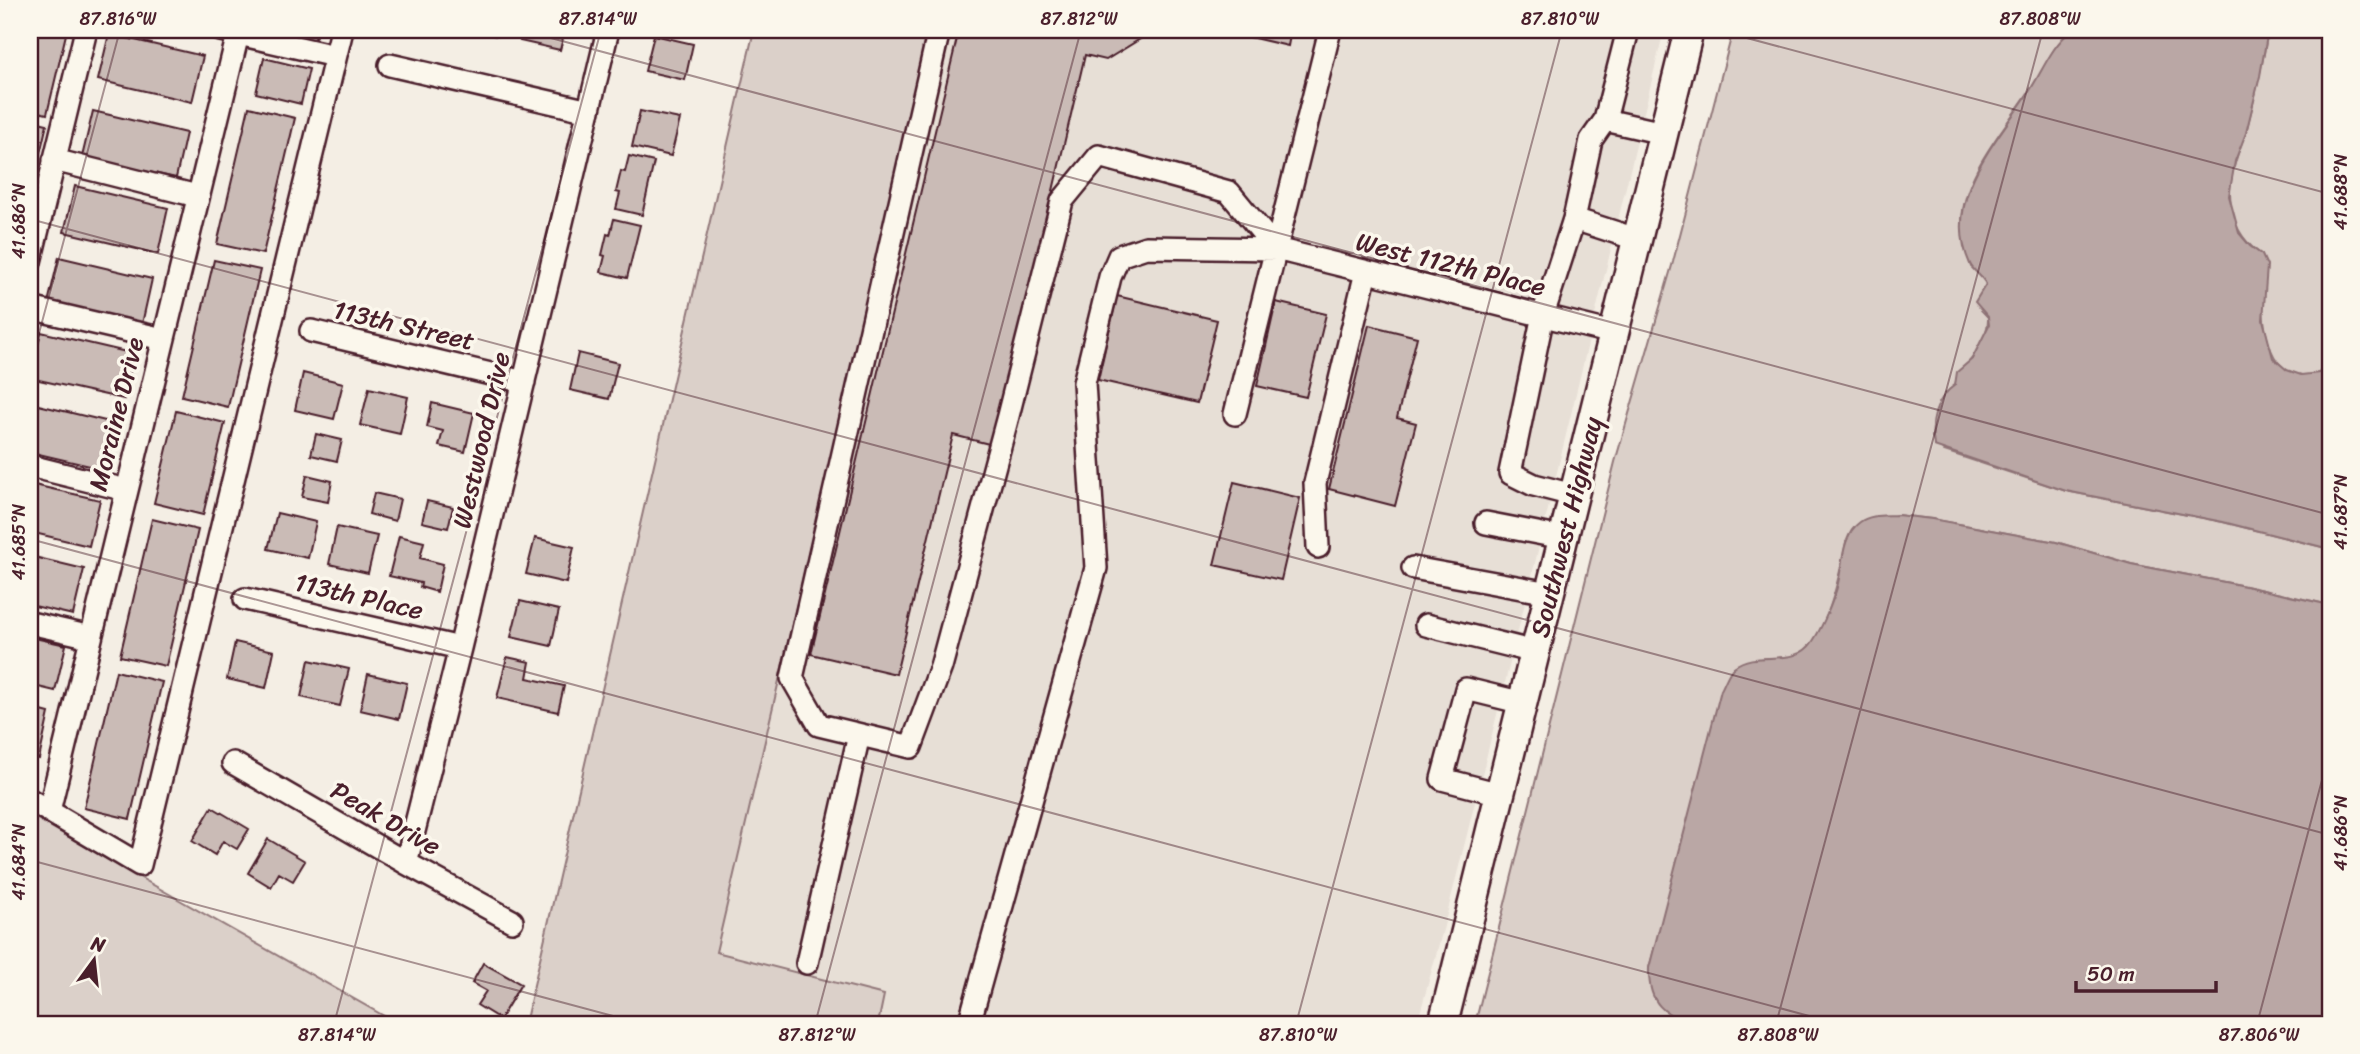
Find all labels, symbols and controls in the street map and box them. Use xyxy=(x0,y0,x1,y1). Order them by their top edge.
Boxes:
text: 87.816°W xyxy=(80,3,158,35)
text: 87.814°W xyxy=(559,3,638,35)
text: 87.812°W xyxy=(1040,3,1119,35)
text: 87.810°W xyxy=(1521,3,1600,35)
text: 87.808°W xyxy=(1999,3,2082,35)
text: 41.688°N xyxy=(2325,153,2357,230)
text: 41.686°N xyxy=(3,183,35,259)
street label: West 112th Place xyxy=(1351,218,1551,310)
street label: 113th Street xyxy=(329,286,479,364)
street label: Moraine Drive xyxy=(75,332,157,496)
street label: Westwood Drive xyxy=(438,347,524,533)
street label: Southwest Highway xyxy=(1516,411,1616,642)
text: 41.687°N xyxy=(2325,474,2357,550)
text: 41.685°N xyxy=(3,503,35,580)
street label: 113th Place xyxy=(290,559,428,633)
street label: Peak Drive xyxy=(322,768,450,868)
text: 41.686°N xyxy=(2325,795,2357,871)
text: 41.684°N xyxy=(3,823,35,900)
north arrow xyxy=(60,925,130,995)
text: N xyxy=(87,926,110,962)
scale bar xyxy=(2076,949,2216,993)
text: 50 m xyxy=(2087,955,2135,993)
text: 87.814°W xyxy=(298,1019,377,1051)
text: 87.812°W xyxy=(778,1019,857,1051)
text: 87.810°W xyxy=(1259,1019,1338,1051)
text: 87.808°W xyxy=(1737,1019,1820,1051)
text: 87.806°W xyxy=(2219,1019,2300,1051)

